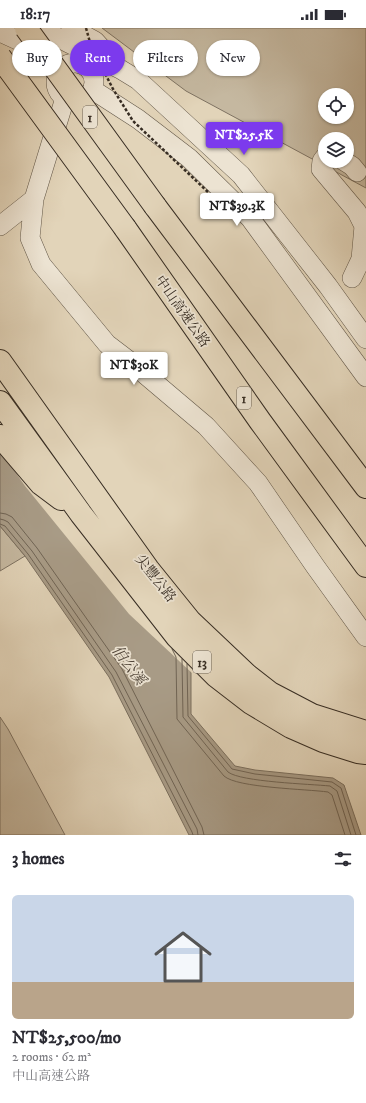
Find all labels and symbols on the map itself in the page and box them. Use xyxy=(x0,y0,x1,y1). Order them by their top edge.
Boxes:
road number: 1 xyxy=(83,106,97,128)
pin: NT$25.5K xyxy=(203,122,285,156)
pin: NT$39.3K xyxy=(196,193,278,227)
street label: 中山高速公路 xyxy=(151,272,214,351)
pin: NT$30K xyxy=(101,352,167,386)
road number: 1 xyxy=(237,387,251,409)
street label: 尖豐公路 xyxy=(131,551,180,606)
water label: 伯公溪 xyxy=(107,642,151,691)
road number: 13 xyxy=(193,651,211,673)

